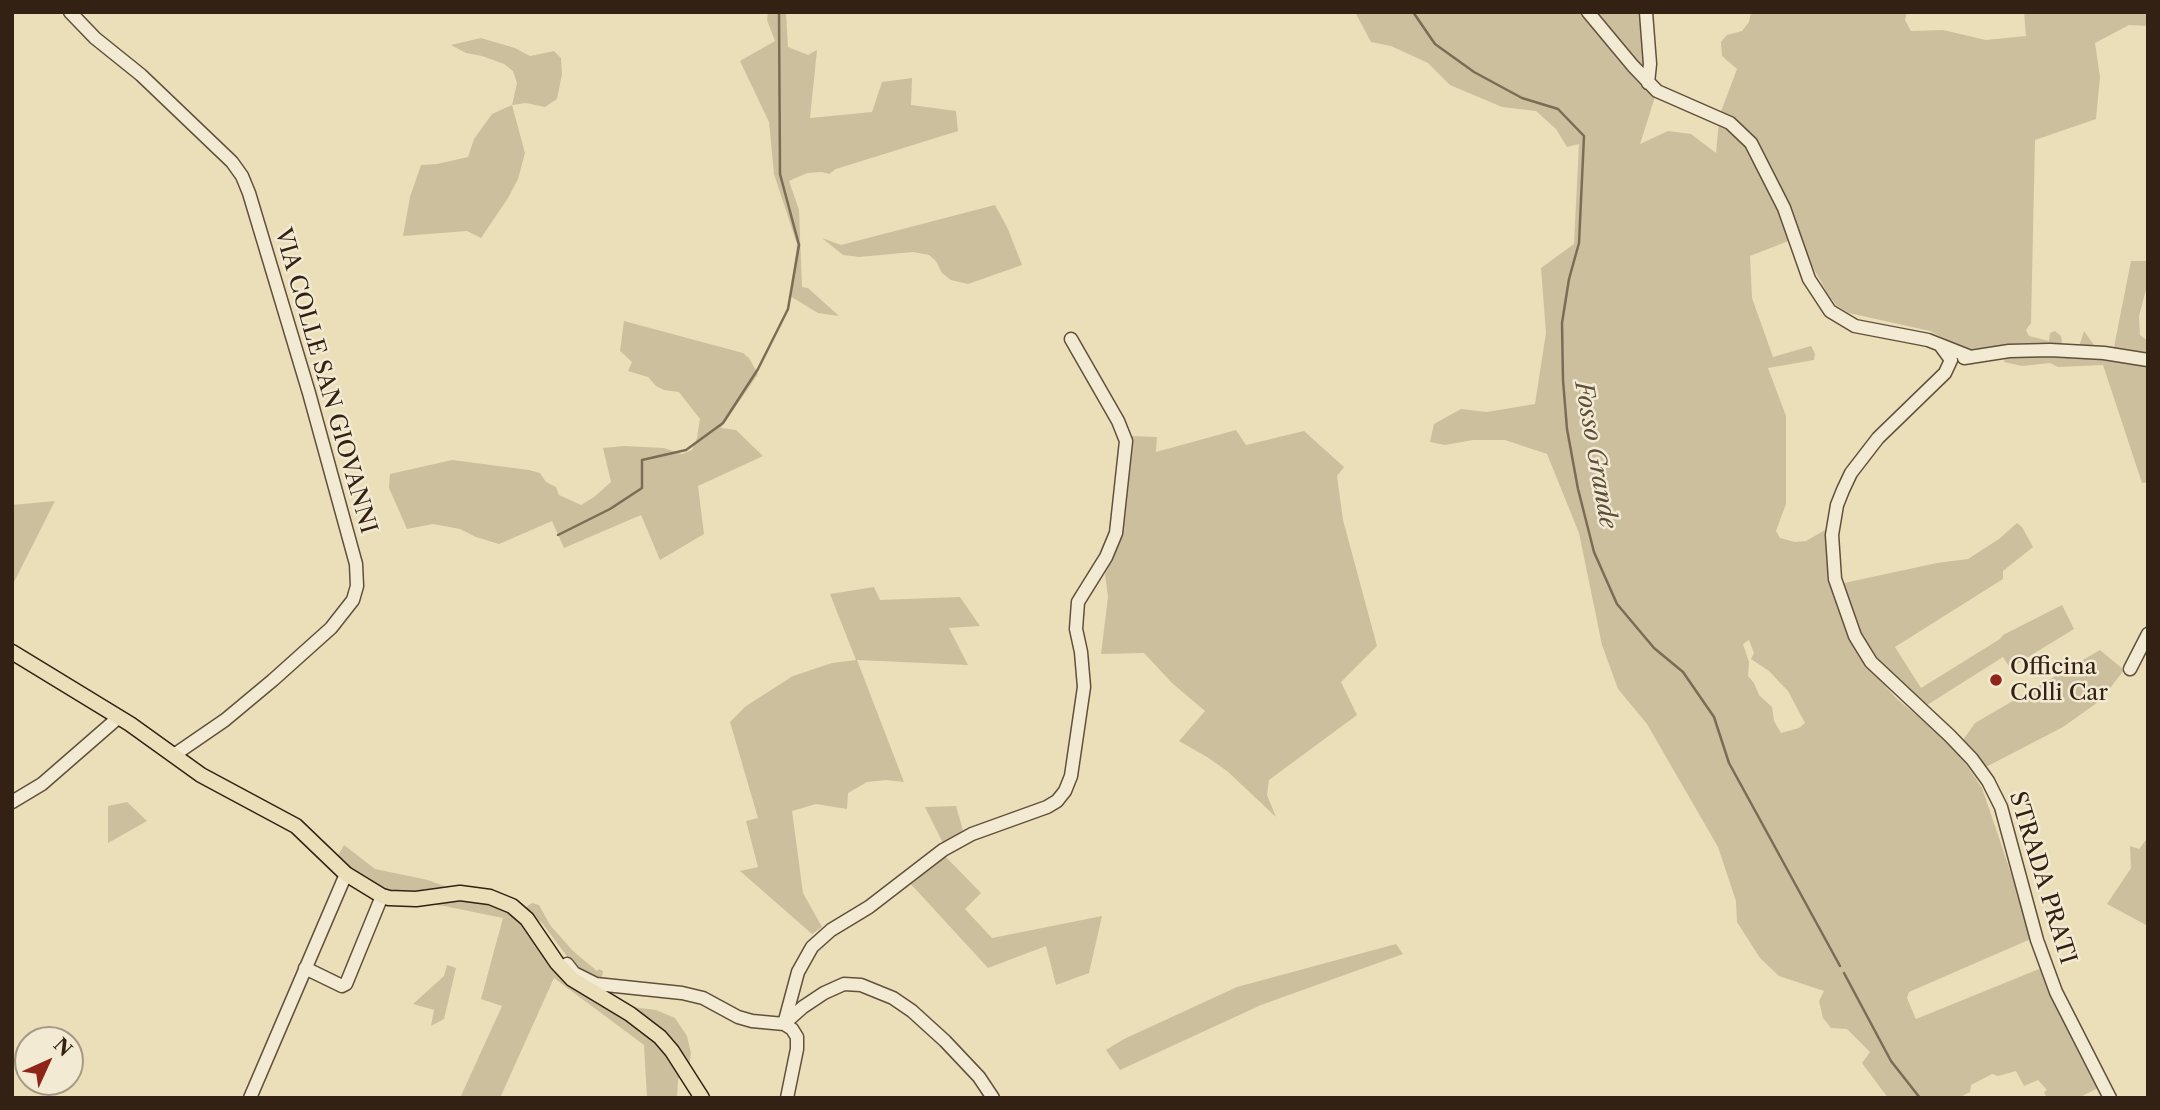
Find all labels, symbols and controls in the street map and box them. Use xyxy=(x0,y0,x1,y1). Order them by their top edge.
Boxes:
street label: VIA COLLE SAN GIOVANNI xyxy=(268,225,382,537)
water label: Fosso Grande xyxy=(1568,379,1622,531)
place label: Officina Colli Car xyxy=(2010,653,2108,707)
marker: Officina Colli Car xyxy=(1988,672,2004,688)
street label: STRADA PRATI xyxy=(2003,788,2081,968)
north arrow xyxy=(14,1026,84,1096)
text: N xyxy=(49,1033,77,1061)

